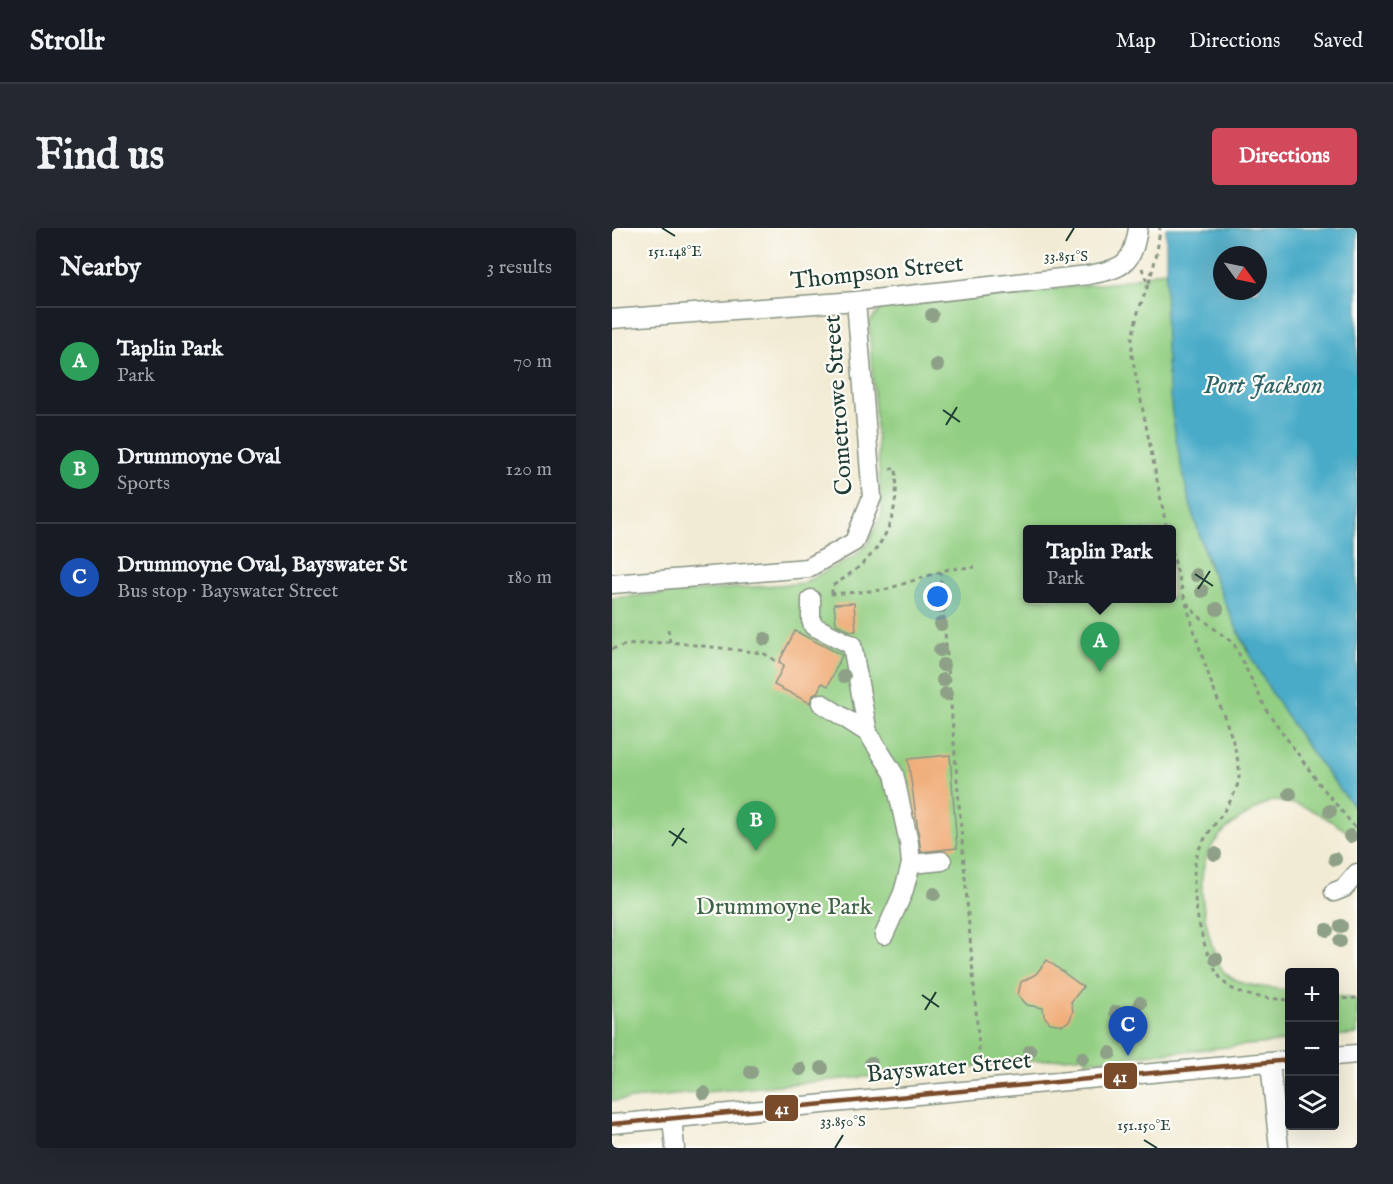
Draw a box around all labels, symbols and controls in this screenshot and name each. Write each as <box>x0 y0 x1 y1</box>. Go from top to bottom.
text: Strollr <box>30 24 105 59</box>
text: Map <box>1116 28 1156 55</box>
text: Directions <box>1189 28 1280 55</box>
text: Saved <box>1313 28 1363 55</box>
button: Directions <box>1212 128 1357 185</box>
text: Find us <box>36 130 164 183</box>
text: 151.148°E <box>648 242 702 261</box>
north arrow <box>1213 246 1267 300</box>
text: 33.851°S <box>1044 247 1088 266</box>
street label: Thompson Street <box>789 249 965 297</box>
text: Nearby <box>60 251 141 284</box>
text: 3 results <box>487 255 552 280</box>
street label: Cometrowe Street <box>817 314 861 496</box>
text: Taplin Park <box>117 335 223 363</box>
text: A <box>73 349 86 374</box>
text: 70 m <box>513 349 552 374</box>
text: Park <box>117 363 155 388</box>
water label: Port Jackson <box>1203 369 1323 402</box>
text: Drummoyne Oval <box>117 443 281 471</box>
text: B <box>73 457 86 482</box>
text: 120 m <box>506 457 552 482</box>
text: Sports <box>117 471 170 496</box>
popup <box>1023 525 1176 603</box>
text: Taplin Park <box>1047 538 1152 566</box>
text: Drummoyne Oval, Bayswater St <box>117 551 407 579</box>
text: C <box>72 565 87 590</box>
text: 180 m <box>507 565 552 590</box>
text: Park <box>1047 566 1085 591</box>
text: Bus stop · Bayswater Street <box>117 579 338 604</box>
your location <box>923 582 952 611</box>
pin: A <box>1080 622 1120 672</box>
pin: B <box>736 802 776 851</box>
park label: Drummoyne Park <box>696 892 873 923</box>
map controls <box>1285 968 1339 1130</box>
button: + <box>1285 968 1339 1022</box>
pin: C <box>1108 1006 1148 1056</box>
button: − <box>1285 1022 1339 1076</box>
street label: Bayswater Street <box>865 1045 1033 1091</box>
line badge: 41 <box>1103 1062 1138 1090</box>
text: 41 <box>1113 1068 1127 1088</box>
button: layers <box>1285 1076 1339 1130</box>
line badge: 41 <box>764 1094 799 1122</box>
text: 41 <box>775 1100 789 1120</box>
text: 33.850°S <box>820 1112 866 1131</box>
text: 151.150°E <box>1117 1116 1171 1135</box>

